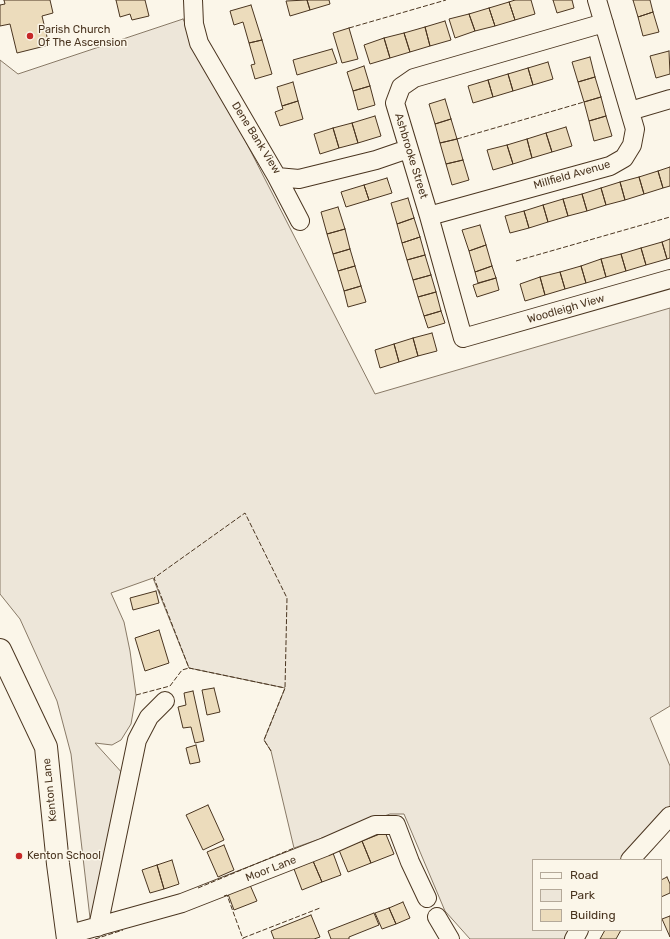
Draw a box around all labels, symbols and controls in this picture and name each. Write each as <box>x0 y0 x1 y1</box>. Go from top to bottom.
place label: Parish Church Of The Ascension <box>38 23 127 49</box>
marker: Parish Church Of The Ascension <box>25 31 35 41</box>
street label: Dene Bank View <box>229 100 283 176</box>
street label: Ashbrooke Street <box>392 112 430 200</box>
street label: Millfield Avenue <box>532 158 612 192</box>
street label: Woodleigh View <box>526 292 606 326</box>
street label: Kenton Lane <box>40 757 60 823</box>
place label: Kenton School <box>27 849 101 863</box>
marker: Kenton School <box>14 851 24 861</box>
street label: Moor Lane <box>244 853 298 885</box>
legend <box>532 859 662 931</box>
text: Road <box>570 868 598 882</box>
text: Park <box>570 888 595 902</box>
text: Building <box>570 908 616 922</box>

